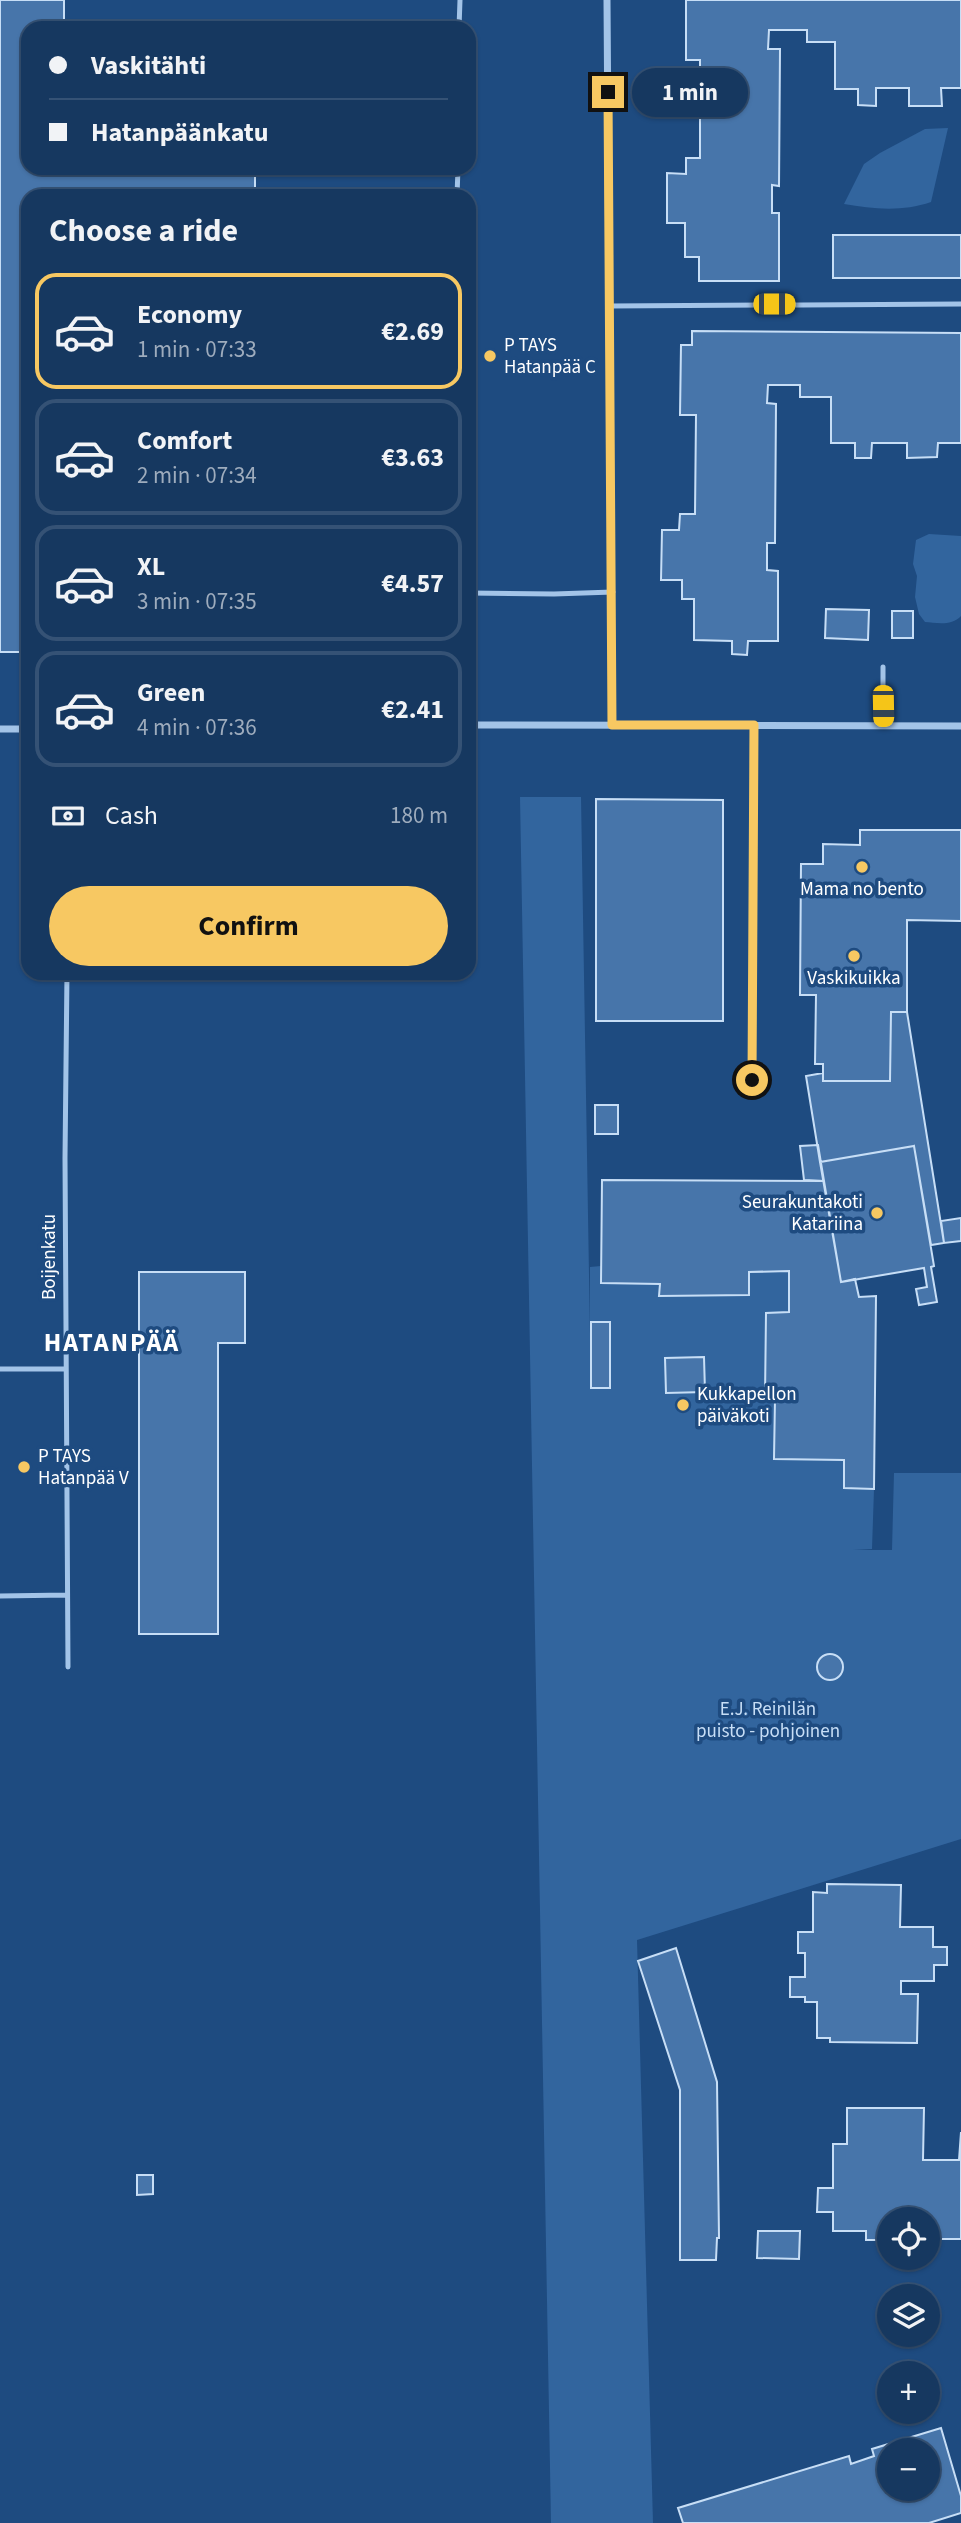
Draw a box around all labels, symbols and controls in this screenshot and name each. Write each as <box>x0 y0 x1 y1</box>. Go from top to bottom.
text: Vaskitähti <box>91 47 206 84</box>
callout: 1 min <box>632 68 748 116</box>
route end <box>592 76 624 108</box>
text: 1 min <box>662 76 718 109</box>
text: Hatanpäänkatu <box>91 114 269 151</box>
text: Choose a ride <box>49 208 238 254</box>
car <box>754 294 796 315</box>
text: Economy <box>137 296 242 333</box>
icon: car <box>53 300 116 363</box>
text: €2.69 <box>381 313 444 350</box>
place label: P TAYS Hatanpää C <box>504 332 596 381</box>
text: 1 min · 07:33 <box>137 333 257 366</box>
marker: P TAYS Hatanpää C <box>482 348 498 364</box>
text: Comfort <box>137 422 232 459</box>
icon: car <box>53 426 116 489</box>
text: €3.63 <box>381 439 444 476</box>
text: 2 min · 07:34 <box>137 459 257 492</box>
text: XL <box>137 548 165 585</box>
icon: car <box>53 552 116 615</box>
text: €4.57 <box>381 565 444 602</box>
text: 3 min · 07:35 <box>137 585 257 618</box>
text: Green <box>137 674 205 711</box>
icon: car <box>53 678 116 741</box>
car <box>873 685 894 727</box>
text: €2.41 <box>381 691 444 728</box>
text: 4 min · 07:36 <box>137 711 257 744</box>
icon: cash <box>49 797 87 835</box>
text: Cash <box>105 797 158 834</box>
text: 180 m <box>390 799 448 832</box>
marker: Mama no bento <box>854 859 870 875</box>
place label: Mama no bento <box>800 876 924 903</box>
button: Confirm <box>49 886 448 966</box>
marker: Vaskikuikka <box>846 948 862 964</box>
place label: Vaskikuikka <box>807 965 901 992</box>
route start <box>736 1064 768 1096</box>
place label: Seurakuntakoti Katariina <box>742 1189 863 1238</box>
marker: Seurakuntakoti Katariina <box>869 1205 885 1221</box>
street label: Boijenkatu <box>36 1214 63 1300</box>
district label: HATANPÄÄ <box>44 1324 180 1361</box>
place label: Kukkapellon päiväkoti <box>697 1381 797 1430</box>
marker: Kukkapellon päiväkoti <box>675 1397 691 1413</box>
place label: P TAYS Hatanpää V <box>38 1443 129 1492</box>
marker: P TAYS Hatanpää V <box>16 1459 32 1475</box>
park label: E.J. Reinilän puisto - pohjoinen <box>696 1696 840 1745</box>
map controls <box>877 2207 940 2501</box>
button: locate <box>877 2207 940 2270</box>
button: layers <box>877 2284 940 2347</box>
button: + <box>877 2361 940 2424</box>
button: − <box>877 2438 940 2501</box>

